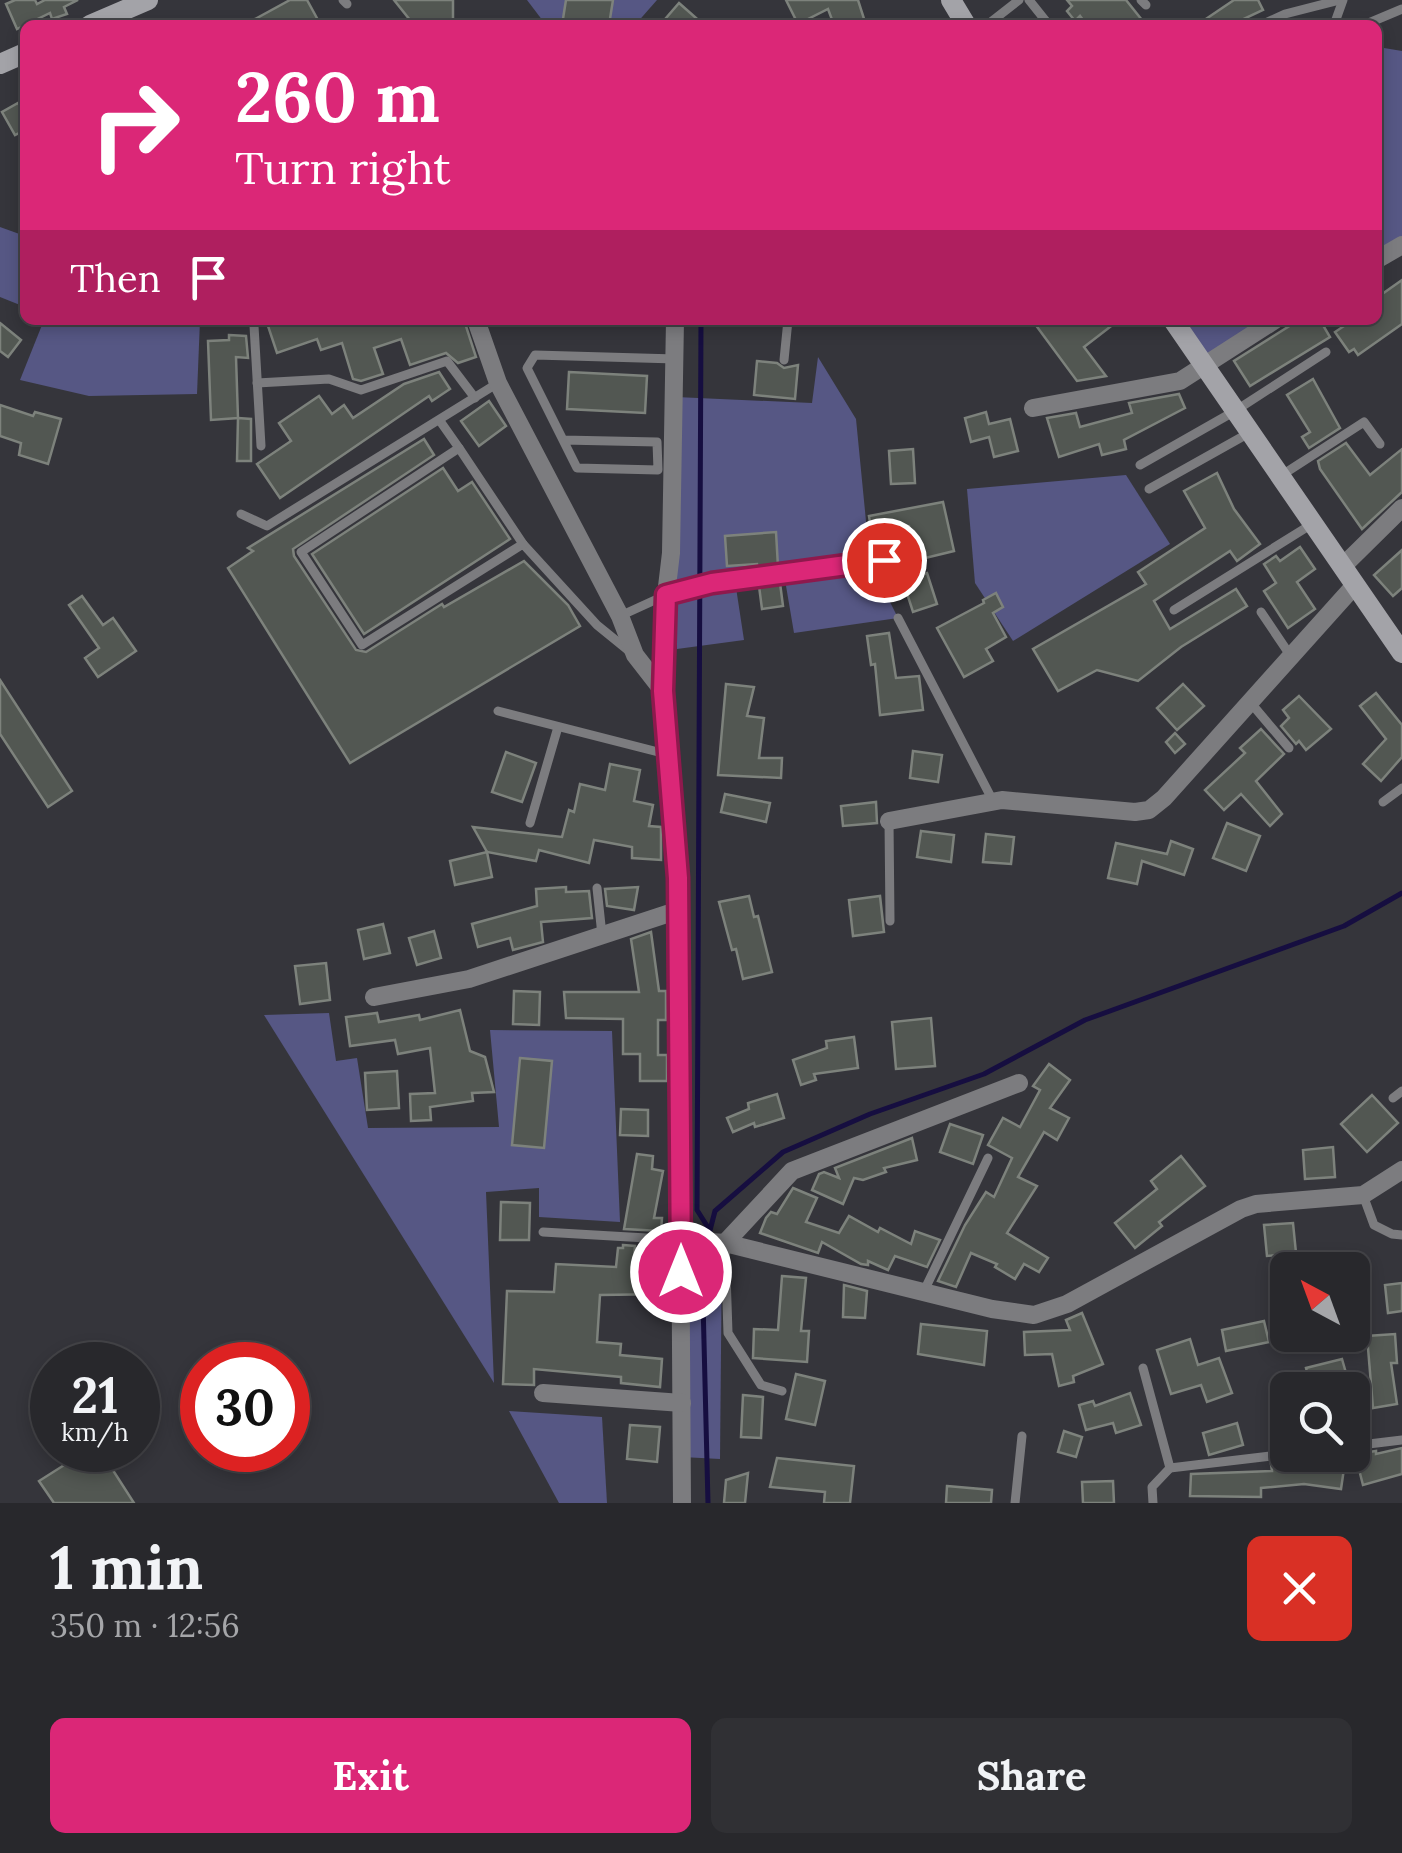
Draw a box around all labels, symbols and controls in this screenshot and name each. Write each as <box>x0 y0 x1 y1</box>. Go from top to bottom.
text: 260 m <box>235 52 440 141</box>
icon: right <box>70 60 200 190</box>
text: Turn right <box>235 139 451 196</box>
icon: arrive <box>181 250 236 305</box>
text: Then <box>70 254 161 302</box>
pin <box>842 518 927 603</box>
icon: arrive <box>857 533 912 588</box>
position arrow <box>629 1220 733 1324</box>
north arrow <box>1270 1252 1370 1352</box>
map controls <box>1270 1252 1370 1472</box>
speed limit sign: 30 <box>180 1342 310 1472</box>
text: 21 <box>72 1363 118 1427</box>
button: search <box>1270 1372 1370 1472</box>
text: km/h <box>61 1416 129 1448</box>
text: 1 min <box>50 1529 203 1605</box>
button: close <box>1247 1536 1352 1641</box>
text: 350 m · 12:56 <box>50 1605 240 1646</box>
button: Exit <box>50 1718 691 1833</box>
button: Share <box>711 1718 1352 1833</box>

